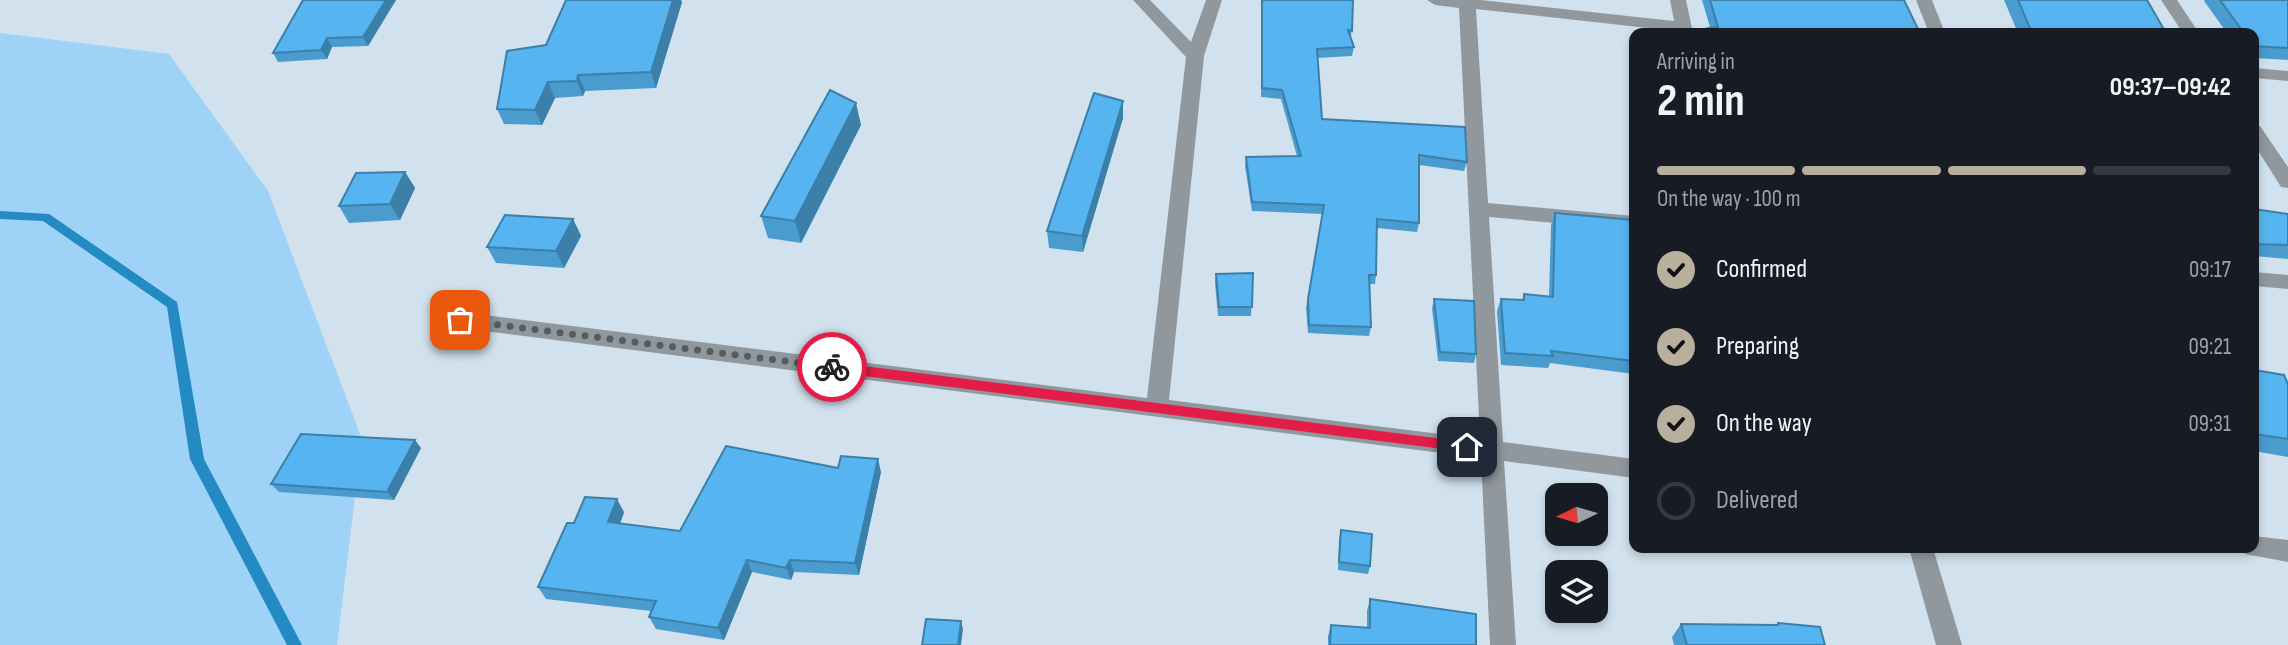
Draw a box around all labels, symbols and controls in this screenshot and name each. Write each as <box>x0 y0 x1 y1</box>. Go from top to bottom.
text: Arriving in <box>1657 48 1735 76</box>
text: 09:37–09:42 <box>2110 72 2231 103</box>
text: 2 min <box>1657 74 1745 129</box>
text: On the way · 100 m <box>1657 185 1801 213</box>
icon: check <box>1657 251 1695 289</box>
text: Confirmed <box>1716 254 1807 285</box>
text: 09:17 <box>2189 256 2231 284</box>
pin <box>430 290 490 350</box>
icon: bag <box>441 301 479 339</box>
icon: check <box>1657 328 1695 366</box>
text: Preparing <box>1716 331 1799 362</box>
courier <box>797 332 867 402</box>
text: 09:21 <box>2189 333 2231 361</box>
icon: bike <box>813 348 851 386</box>
icon: check <box>1657 405 1695 443</box>
text: On the way <box>1716 408 1812 439</box>
text: 09:31 <box>2189 410 2231 438</box>
pin <box>1437 417 1497 477</box>
icon: home <box>1448 428 1486 466</box>
north arrow <box>1545 483 1608 546</box>
map controls <box>1545 483 1608 623</box>
text: Delivered <box>1716 485 1798 516</box>
button: layers <box>1545 560 1608 623</box>

